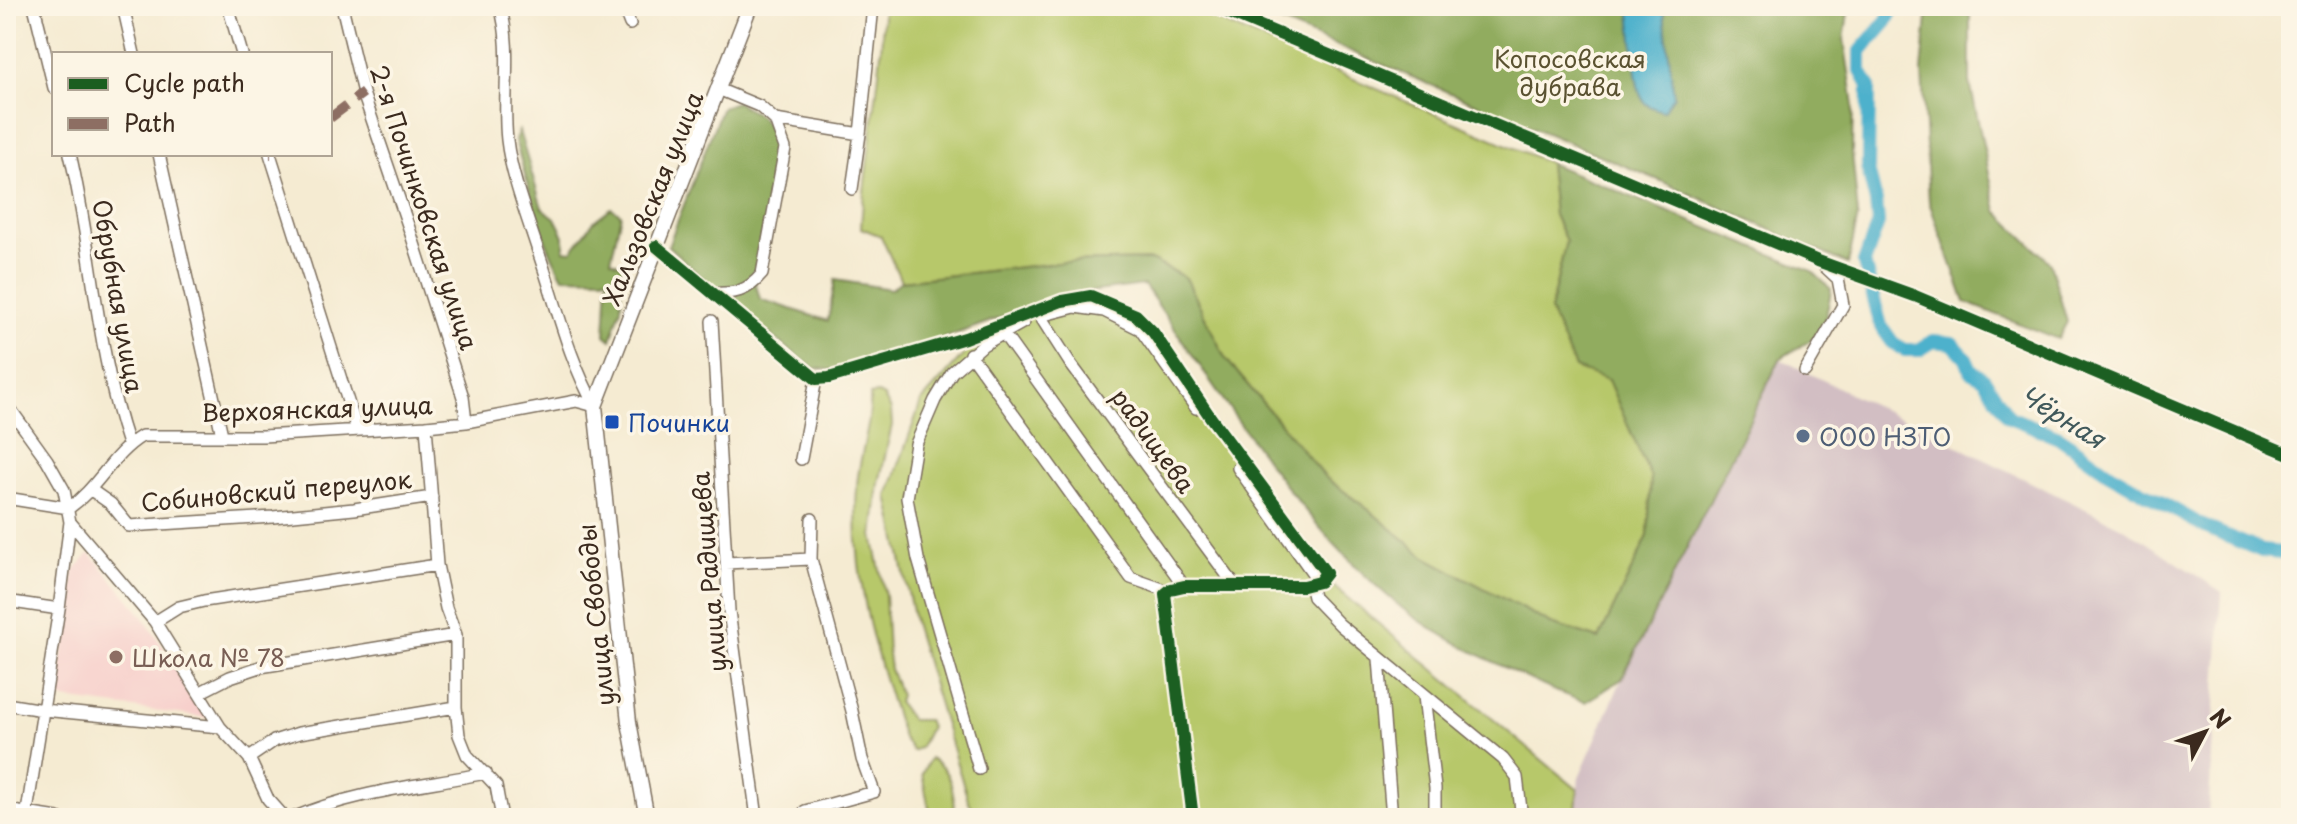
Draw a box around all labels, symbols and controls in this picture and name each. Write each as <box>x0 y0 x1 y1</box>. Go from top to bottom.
park label: Копосовская дубрава <box>1494 40 1646 104</box>
legend <box>52 52 332 156</box>
street label: 2-я Починковская улица <box>362 60 488 354</box>
text: Cycle path <box>124 64 245 100</box>
street label: Хальзовская улица <box>593 85 711 311</box>
text: Path <box>124 104 176 140</box>
street label: Обрубная улица <box>84 196 154 396</box>
water label: Чёрная <box>2013 375 2115 458</box>
street label: радищева <box>1104 380 1205 500</box>
street label: Верхоянская улица <box>201 386 433 430</box>
place label: Починки <box>628 404 730 440</box>
marker: Починки <box>603 413 621 431</box>
place label: ООО НЗТО <box>1819 418 1951 454</box>
marker: ООО НЗТО <box>1794 427 1812 445</box>
street label: Собиновский переулок <box>139 460 414 520</box>
street label: улица Радищева <box>681 470 735 674</box>
street label: улица Свободы <box>568 522 622 708</box>
place label: Школа № 78 <box>132 639 285 675</box>
marker: Школа № 78 <box>107 648 125 666</box>
north arrow <box>2165 692 2245 772</box>
text: N <box>2203 700 2239 735</box>

